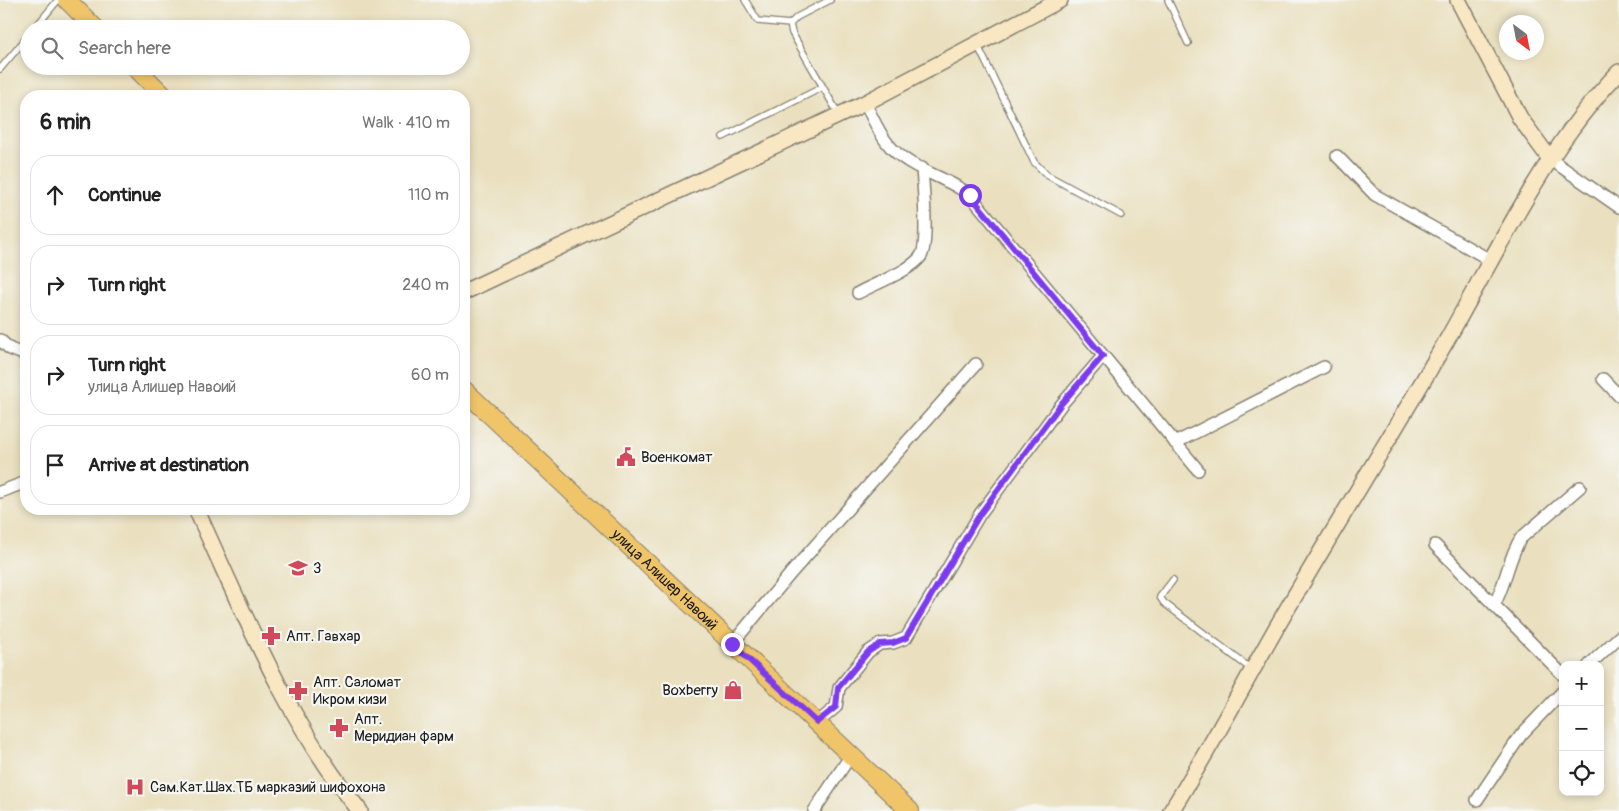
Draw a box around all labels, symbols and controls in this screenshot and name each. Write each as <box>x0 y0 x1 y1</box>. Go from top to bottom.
north arrow <box>1499 15 1544 60</box>
search box <box>20 20 470 75</box>
icon: search <box>38 34 66 62</box>
text: Search here <box>78 36 171 60</box>
text: 6 min <box>40 109 91 136</box>
text: Walk · 410 m <box>362 113 450 133</box>
icon: ahead <box>41 181 69 209</box>
text: Continue <box>88 183 161 207</box>
route start <box>959 184 982 207</box>
text: 110 m <box>408 185 449 205</box>
icon: right <box>41 271 69 299</box>
text: Turn right <box>88 273 166 297</box>
text: 240 m <box>402 275 449 295</box>
text: Turn right <box>88 353 166 377</box>
icon: right <box>41 361 69 389</box>
text: 60 m <box>411 365 449 385</box>
text: улица Алишер Навоий <box>88 377 236 397</box>
public building icon: Военкомат <box>615 446 637 468</box>
place label: Военкомат <box>641 448 713 467</box>
icon: arrive <box>41 451 69 479</box>
text: Arrive at destination <box>88 453 249 477</box>
street label: улица Алишер Навоий <box>607 524 722 634</box>
school or university icon: 3 <box>287 557 309 579</box>
place label: 3 <box>313 559 321 578</box>
pharmacy icon: Апт. Гавхар <box>260 625 282 647</box>
place label: Апт. Гавхар <box>286 627 361 646</box>
route end <box>721 633 744 656</box>
map controls <box>1559 661 1604 796</box>
button: + <box>1559 661 1604 706</box>
place label: Апт. Саломат Икром кизи <box>313 673 401 709</box>
shop icon: Boxberry <box>722 679 744 701</box>
pharmacy icon: Апт. Саломат Икром кизи <box>287 680 309 702</box>
place label: Boxberry <box>662 681 719 700</box>
button: − <box>1559 706 1604 751</box>
place label: Апт. Меридиан фарм <box>354 710 454 746</box>
pharmacy icon: Апт. Меридиан фарм <box>328 717 350 739</box>
button: locate <box>1559 751 1604 796</box>
hospital icon: Сам.Кат.Шах.ТБ марказий шифохона <box>124 776 146 798</box>
place label: Сам.Кат.Шах.ТБ марказий шифохона <box>150 778 385 797</box>

